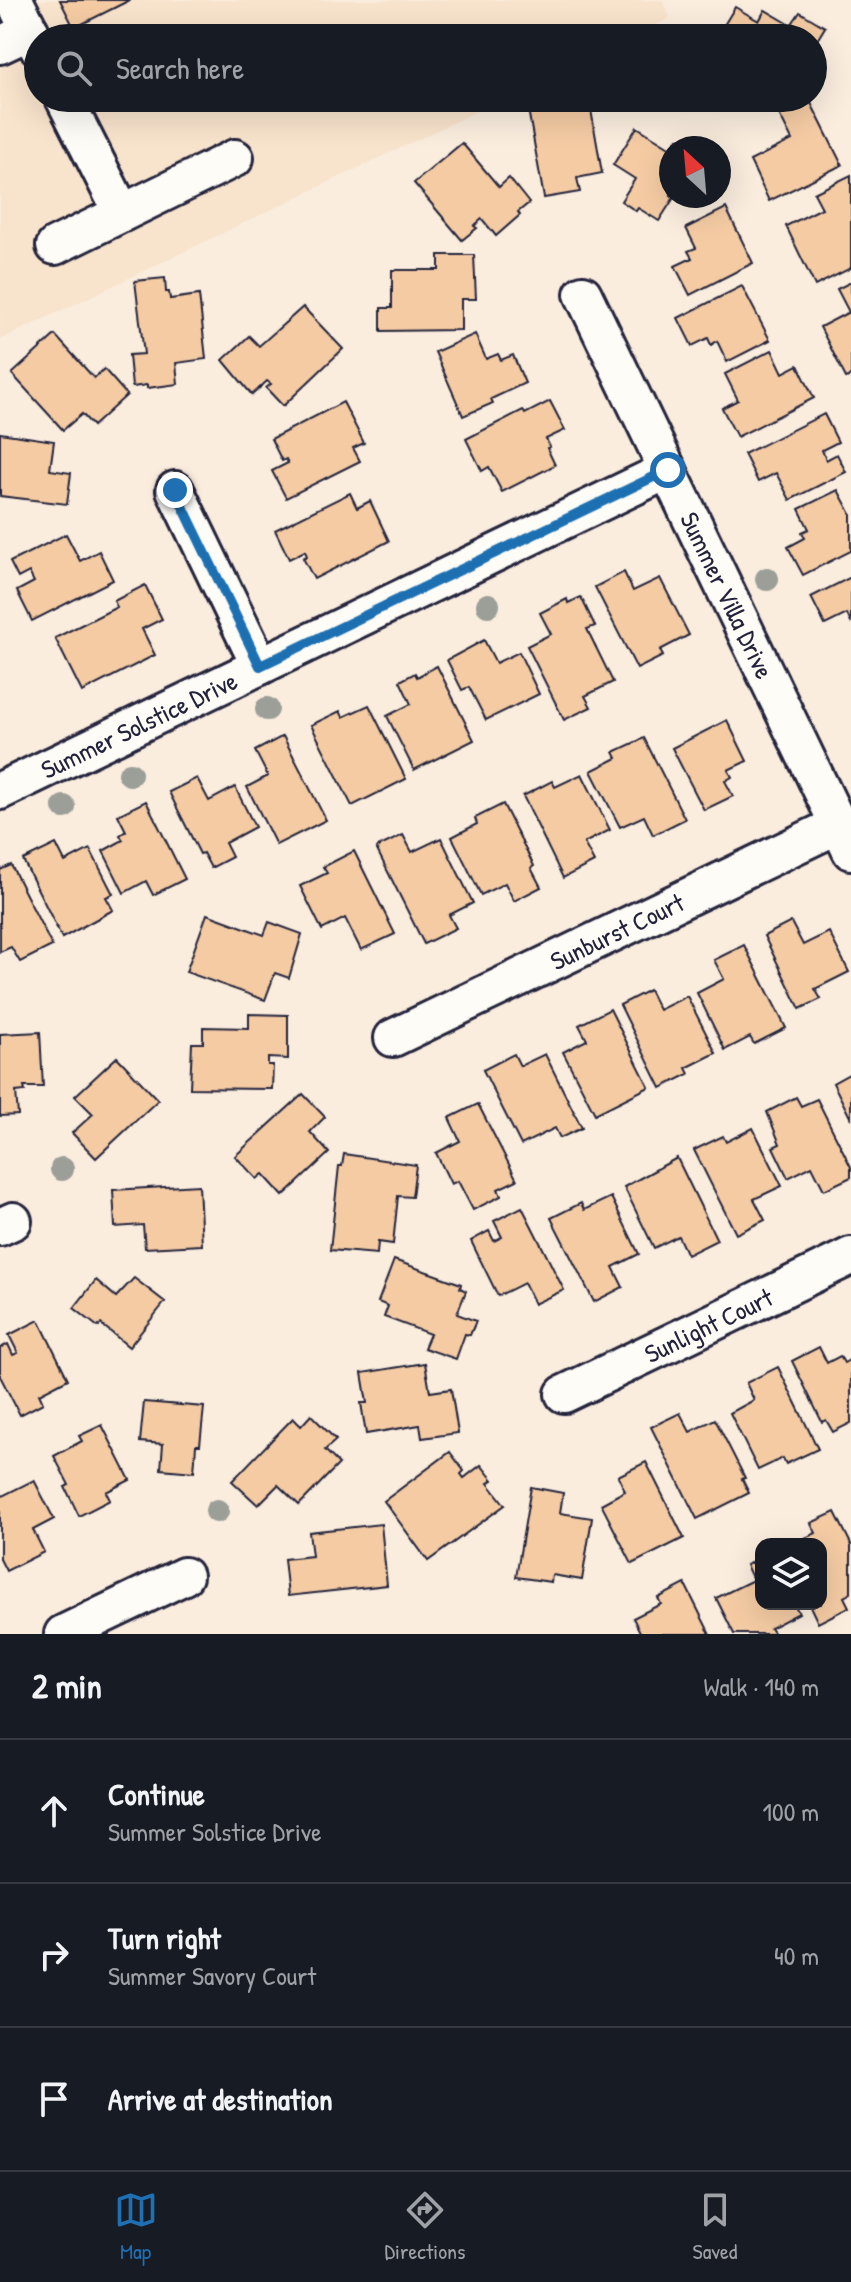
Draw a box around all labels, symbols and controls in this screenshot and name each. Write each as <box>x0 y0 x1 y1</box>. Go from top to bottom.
search box <box>24 24 827 112</box>
icon: search <box>52 46 96 90</box>
text: Search here <box>116 48 244 88</box>
north arrow <box>659 136 731 208</box>
route start <box>650 452 686 488</box>
route end <box>157 472 193 508</box>
street label: Summer Villa Drive <box>673 506 783 684</box>
street label: Summer Solstice Drive <box>35 662 243 786</box>
street label: Sunburst Court <box>544 884 690 978</box>
street label: Sunlight Court <box>638 1278 779 1370</box>
map controls <box>755 1538 827 1610</box>
button: layers <box>755 1538 827 1610</box>
text: 2 min <box>32 1663 102 1709</box>
text: Walk · 140 m <box>703 1669 819 1704</box>
text: Continue <box>108 1774 205 1814</box>
icon: ahead <box>32 1789 76 1833</box>
text: 100 m <box>763 1794 819 1829</box>
text: Summer Solstice Drive <box>108 1814 322 1849</box>
text: Turn right <box>108 1918 221 1958</box>
icon: right <box>32 1933 76 1977</box>
text: 40 m <box>774 1938 819 1973</box>
text: Summer Savory Court <box>108 1958 316 1993</box>
icon: arrive <box>32 2077 76 2121</box>
text: Arrive at destination <box>108 2079 333 2119</box>
tab: Map <box>114 2188 158 2266</box>
tab: Directions <box>385 2188 466 2266</box>
tab: Saved <box>693 2188 737 2266</box>

